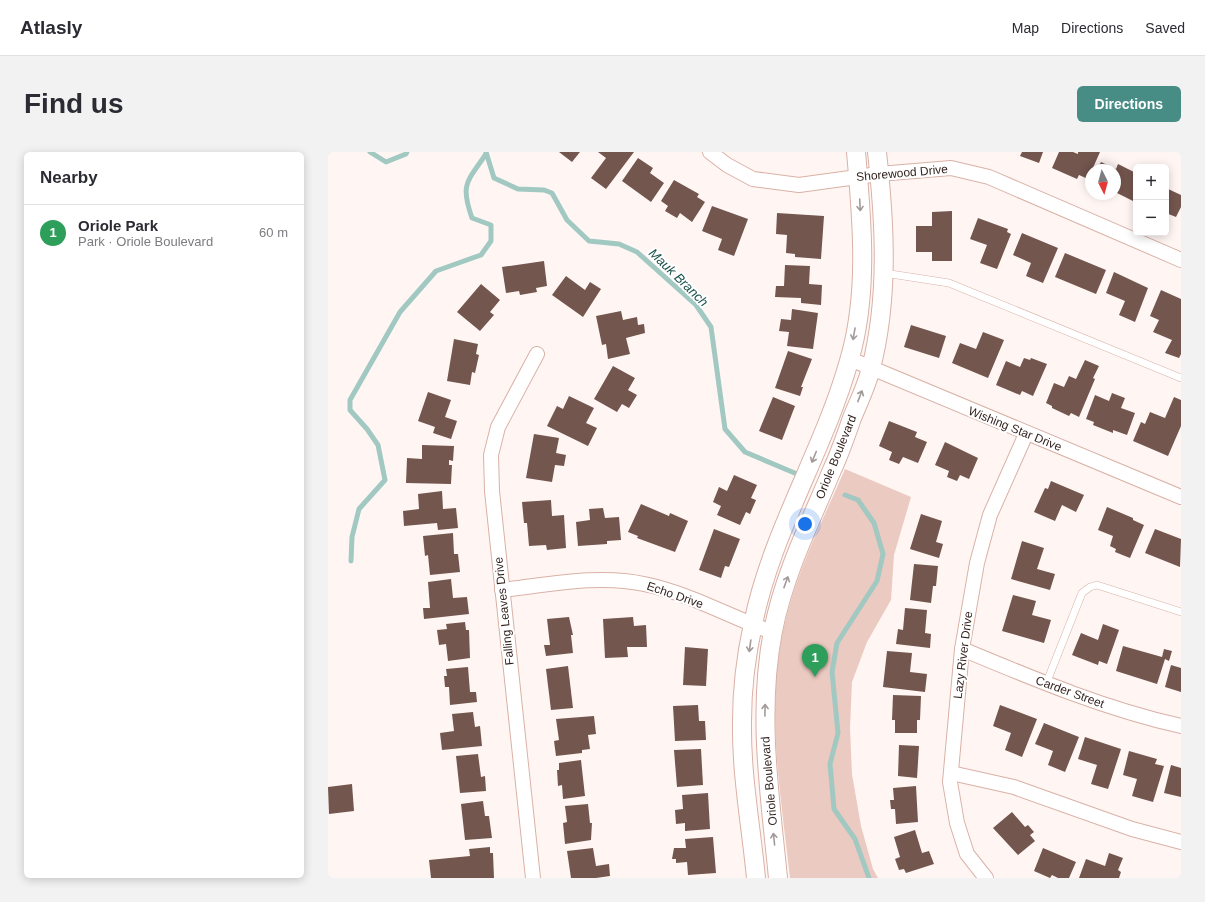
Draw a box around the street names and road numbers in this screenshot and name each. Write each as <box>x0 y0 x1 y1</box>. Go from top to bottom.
street label: Shorewood Drive <box>856 162 949 184</box>
street label: Wishing Star Drive <box>966 404 1064 454</box>
street label: Oriole Boulevard <box>813 413 859 501</box>
street label: Falling Leaves Drive <box>491 556 517 666</box>
street label: Echo Drive <box>645 579 705 611</box>
street label: Lazy River Drive <box>951 610 975 700</box>
street label: Carder Street <box>1034 673 1107 711</box>
street label: Oriole Boulevard <box>758 736 780 826</box>

